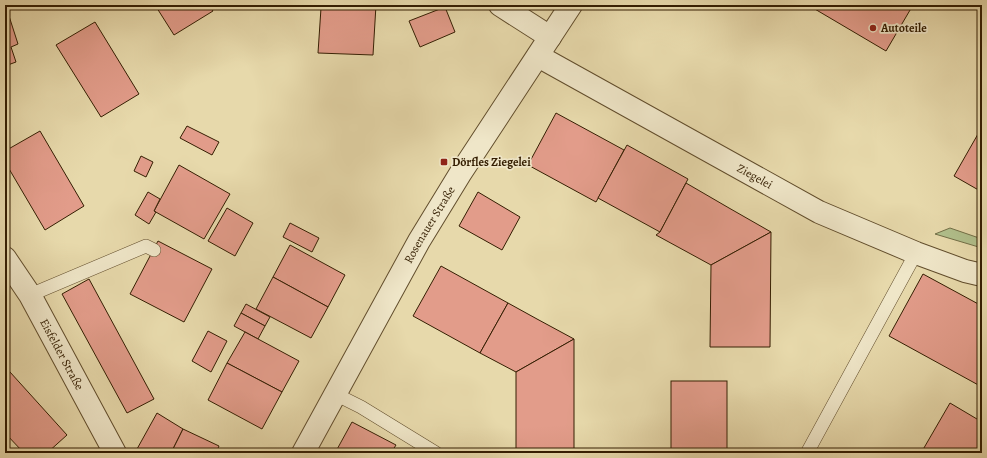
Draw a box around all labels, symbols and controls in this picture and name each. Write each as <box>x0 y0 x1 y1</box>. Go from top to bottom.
place label: Autoteile <box>880 20 927 36</box>
marker: Autoteile <box>868 23 878 33</box>
place label: Dörfles Ziegelei <box>452 154 531 170</box>
marker: Dörfles Ziegelei <box>439 157 449 167</box>
street label: Ziegelei <box>734 160 776 193</box>
street label: Rosenauer Straße <box>400 183 459 266</box>
street label: Eisfelder Straße <box>36 316 88 393</box>

